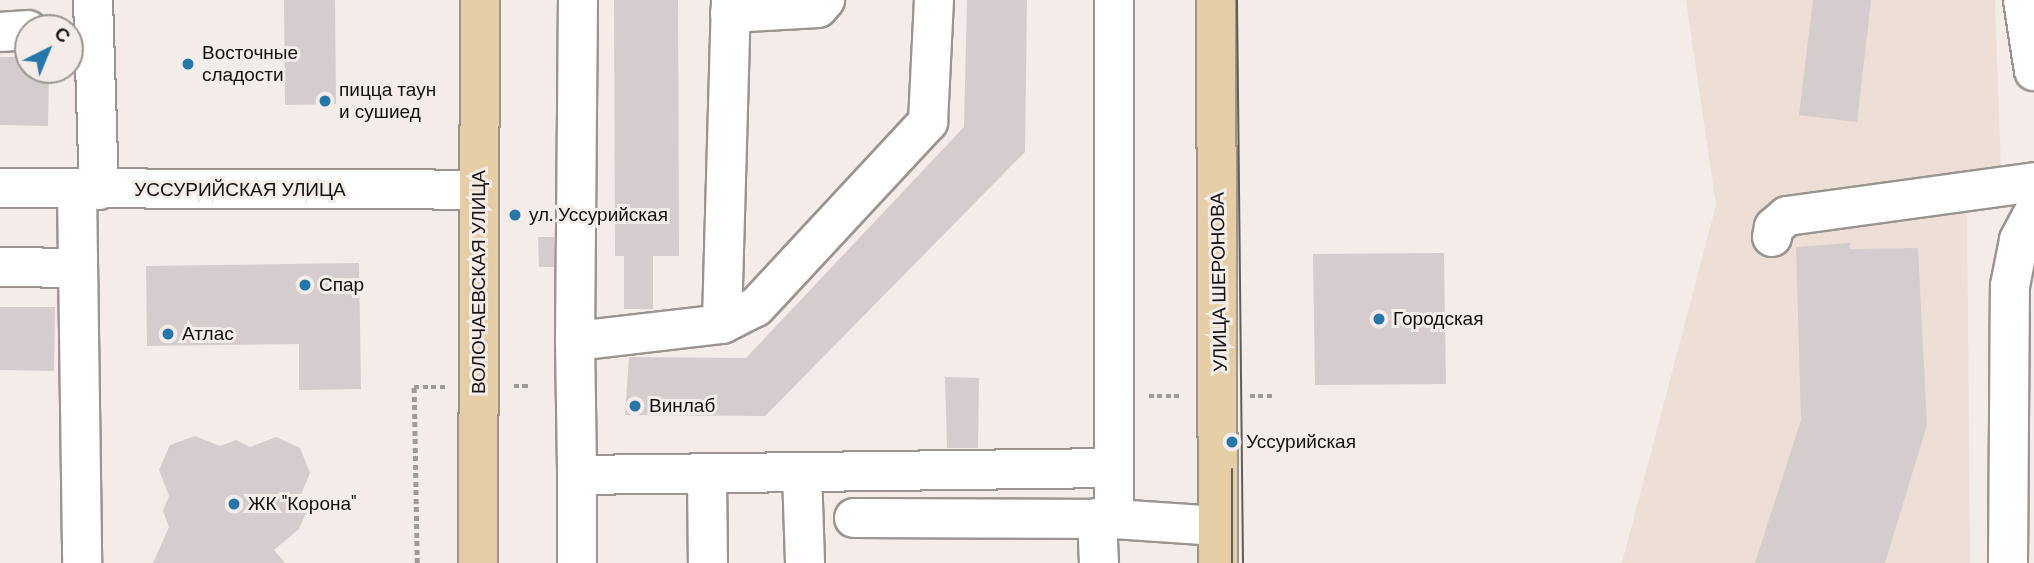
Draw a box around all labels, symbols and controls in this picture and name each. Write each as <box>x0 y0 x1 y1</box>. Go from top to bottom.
north arrow <box>14 14 84 84</box>
text: С <box>49 21 76 49</box>
place label: Восточные сладости <box>202 42 298 86</box>
marker: Восточные сладости <box>180 56 196 72</box>
place label: пицца таун и сушиед <box>339 79 436 123</box>
marker: пицца таун и сушиед <box>317 93 333 109</box>
street label: ВОЛОЧАЕВСКАЯ УЛИЦА <box>468 170 490 394</box>
street label: УССУРИЙСКАЯ УЛИЦА <box>134 179 346 201</box>
street label: УЛИЦА ШЕРОНОВА <box>1206 192 1232 372</box>
place label: ул. Уссурийская <box>529 204 668 226</box>
marker: ул. Уссурийская <box>507 207 523 223</box>
place label: Спар <box>319 274 364 296</box>
marker: Спар <box>297 277 313 293</box>
place label: Городская <box>1393 308 1483 330</box>
marker: Городская <box>1371 311 1387 327</box>
place label: Атлас <box>182 323 234 345</box>
marker: Атлас <box>160 326 176 342</box>
place label: Винлаб <box>649 395 715 417</box>
marker: Винлаб <box>627 398 643 414</box>
place label: Уссурийская <box>1246 431 1356 453</box>
marker: Уссурийская <box>1224 434 1240 450</box>
place label: ЖК "Корона" <box>248 493 357 515</box>
marker: ЖК "Корона" <box>226 496 242 512</box>

